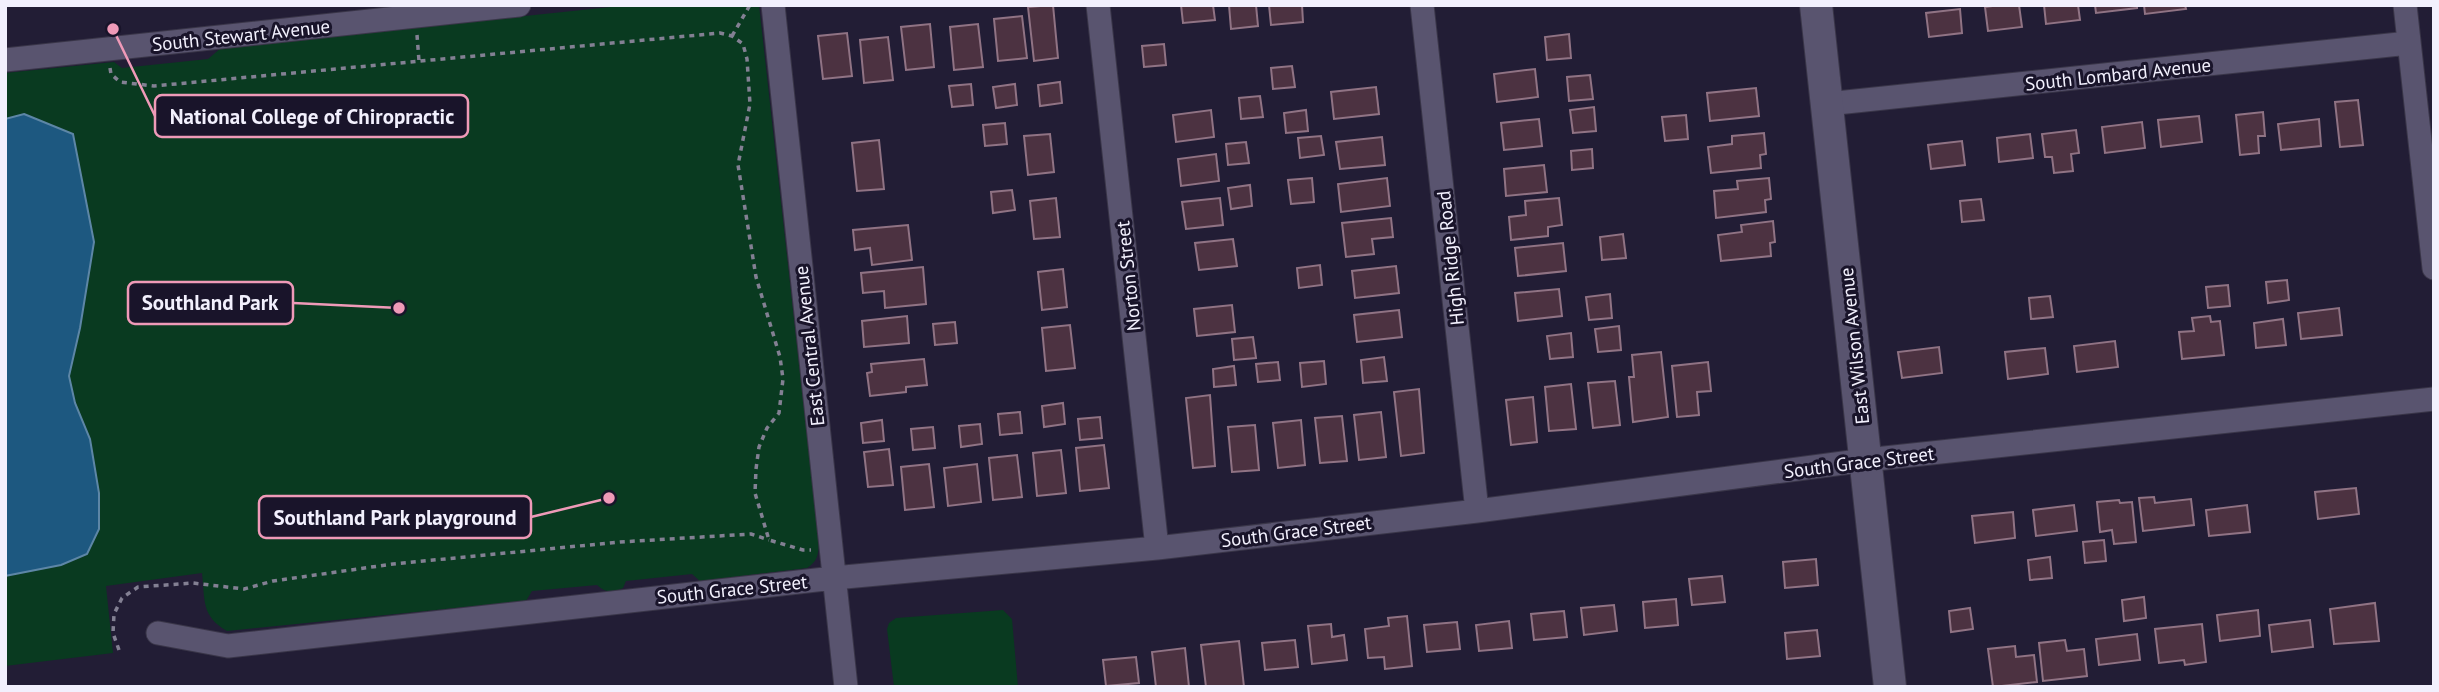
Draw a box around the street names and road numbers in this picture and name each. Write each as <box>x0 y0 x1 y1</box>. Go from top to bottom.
street label: South Stewart Avenue <box>151 14 331 56</box>
street label: South Lombard Avenue <box>2024 52 2212 96</box>
street label: High Ridge Road <box>1431 189 1469 327</box>
street label: Norton Street <box>1110 219 1146 332</box>
street label: East Central Avenue <box>789 265 829 427</box>
street label: East Wilson Avenue <box>1834 266 1874 426</box>
street label: South Grace Street <box>1782 441 1936 483</box>
street label: South Grace Street <box>1219 510 1373 552</box>
street label: South Grace Street <box>655 569 809 609</box>

